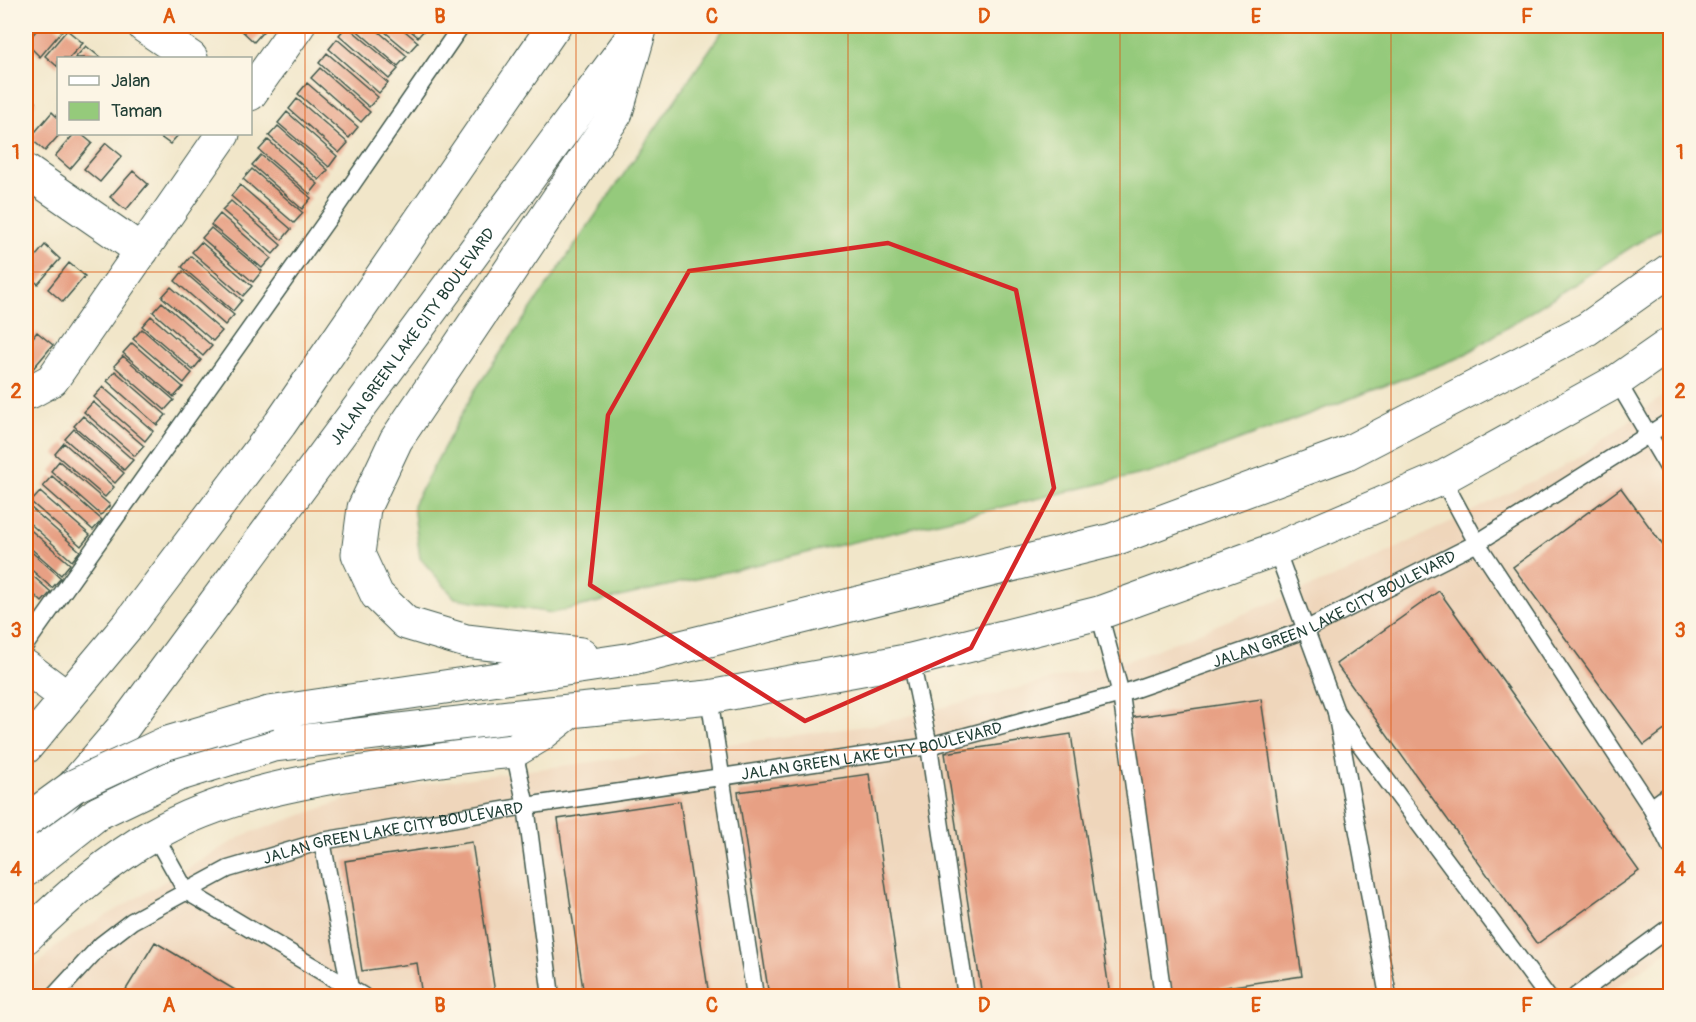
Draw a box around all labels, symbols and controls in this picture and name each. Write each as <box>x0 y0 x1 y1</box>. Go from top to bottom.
text: A <box>163 4 176 29</box>
text: B <box>434 4 446 29</box>
text: C <box>706 4 718 29</box>
text: D <box>978 4 991 29</box>
text: E <box>1251 4 1262 29</box>
text: F <box>1521 4 1533 29</box>
legend <box>57 57 252 135</box>
text: Jalan <box>111 70 150 93</box>
text: Taman <box>111 100 162 123</box>
text: 1 <box>12 140 20 165</box>
text: 1 <box>1676 140 1684 165</box>
street label: JALAN GREEN LAKE CITY BOULEVARD <box>326 224 500 449</box>
text: 2 <box>10 379 22 404</box>
text: 2 <box>1674 379 1686 404</box>
street label: JALAN GREEN LAKE CITY BOULEVARD <box>1210 546 1460 672</box>
text: 3 <box>10 618 22 643</box>
text: 3 <box>1674 618 1686 643</box>
street label: JALAN GREEN LAKE CITY BOULEVARD <box>740 718 1005 785</box>
street label: JALAN GREEN LAKE CITY BOULEVARD <box>261 798 525 869</box>
text: 4 <box>10 857 22 882</box>
text: 4 <box>1674 857 1686 882</box>
text: A <box>163 993 176 1018</box>
text: B <box>434 993 446 1018</box>
text: C <box>706 993 718 1018</box>
text: D <box>978 993 991 1018</box>
text: E <box>1251 993 1262 1018</box>
text: F <box>1521 993 1533 1018</box>

